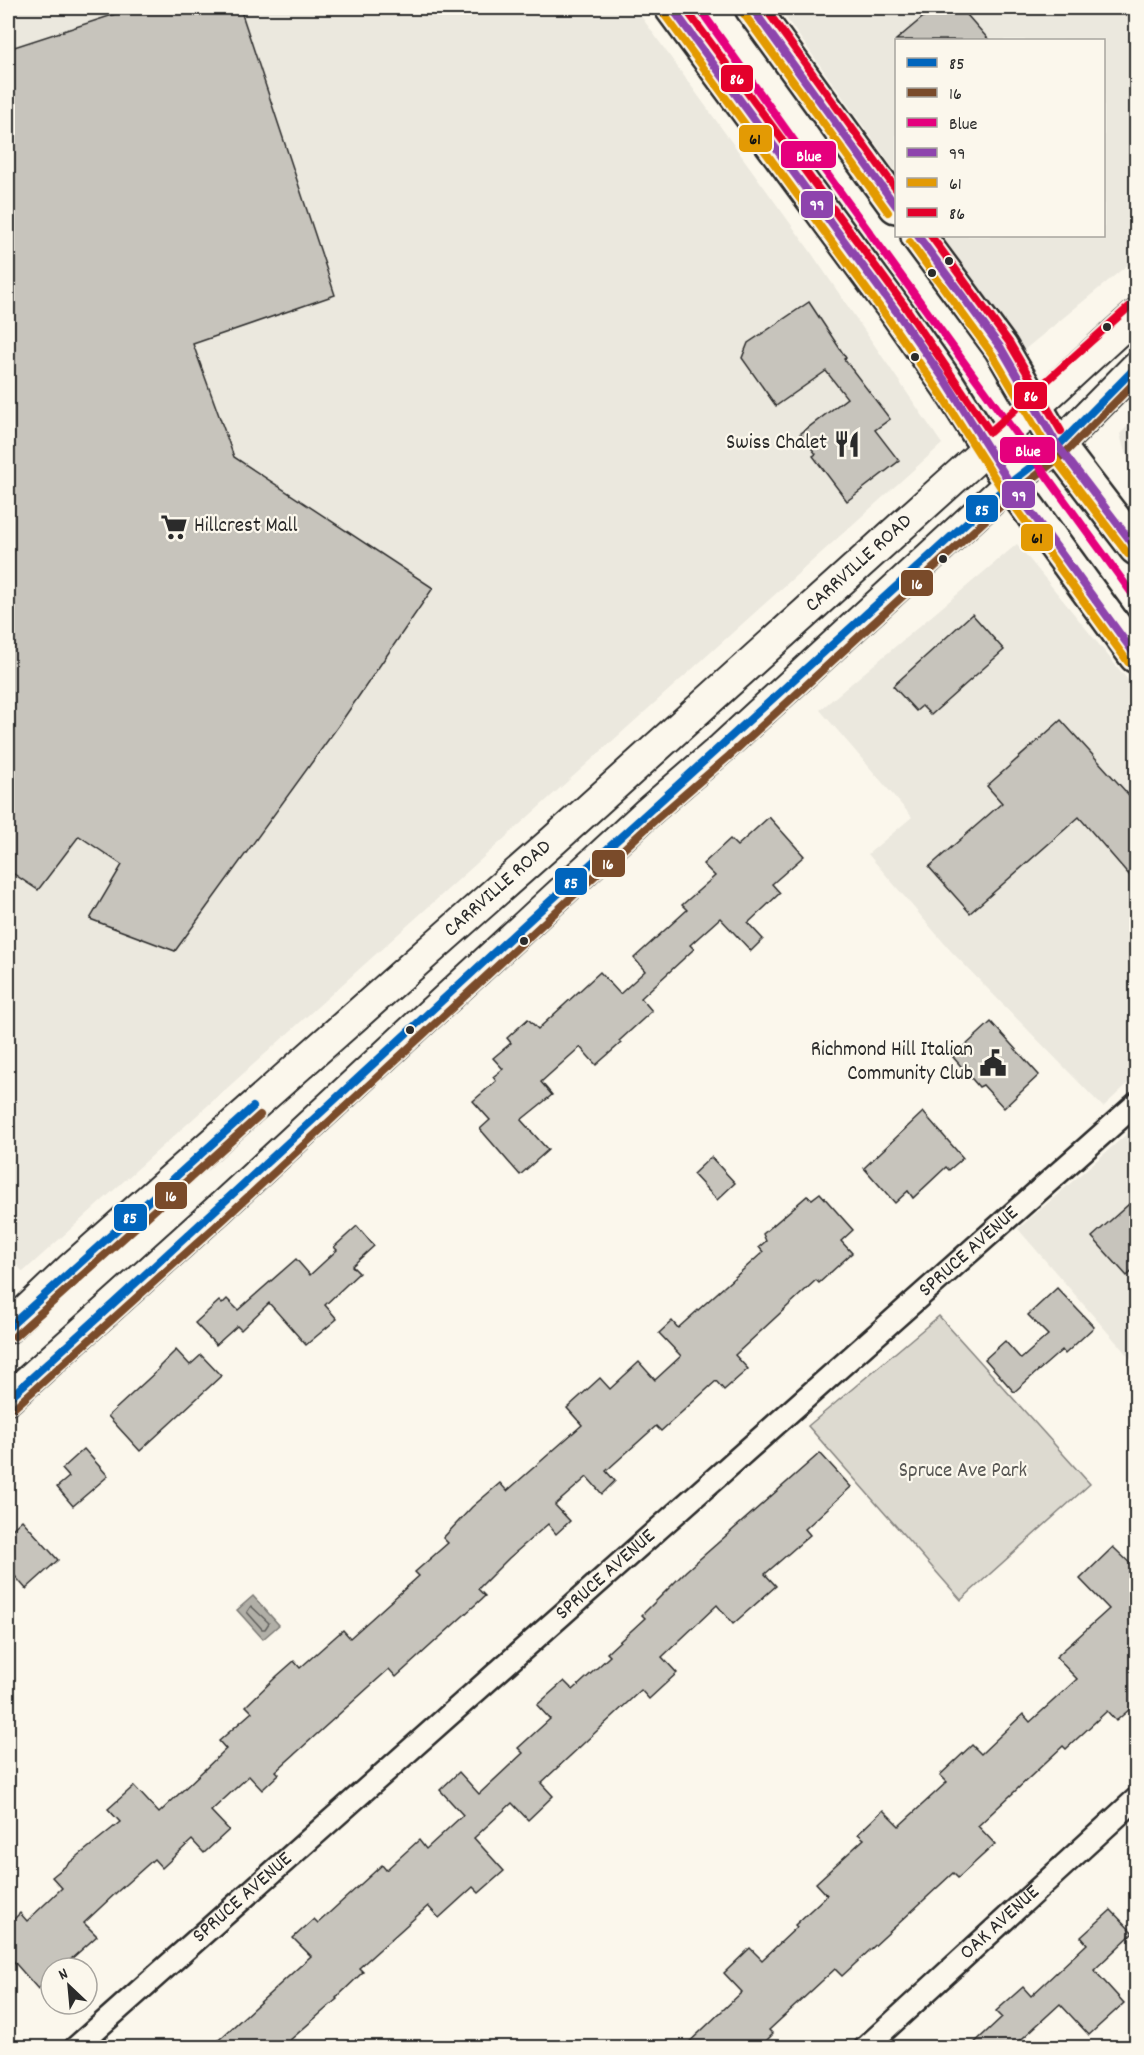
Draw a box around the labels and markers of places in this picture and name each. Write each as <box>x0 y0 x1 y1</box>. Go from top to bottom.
unlabelled marker <box>943 255 955 267</box>
unlabelled marker <box>926 267 938 279</box>
unlabelled marker <box>1101 321 1113 333</box>
unlabelled marker <box>909 351 921 363</box>
place label: Swiss Chalet <box>726 429 827 459</box>
restaurant icon: Swiss Chalet <box>832 429 862 459</box>
supermarket icon: Hillcrest Mall <box>159 512 189 542</box>
place label: Hillcrest Mall <box>194 512 298 542</box>
unlabelled marker <box>937 553 949 565</box>
unlabelled marker <box>518 935 530 947</box>
unlabelled marker <box>404 1024 416 1036</box>
place label: Richmond Hill Italian Community Club <box>811 1036 973 1090</box>
public building icon: Richmond Hill Italian Community Club <box>978 1048 1008 1078</box>

